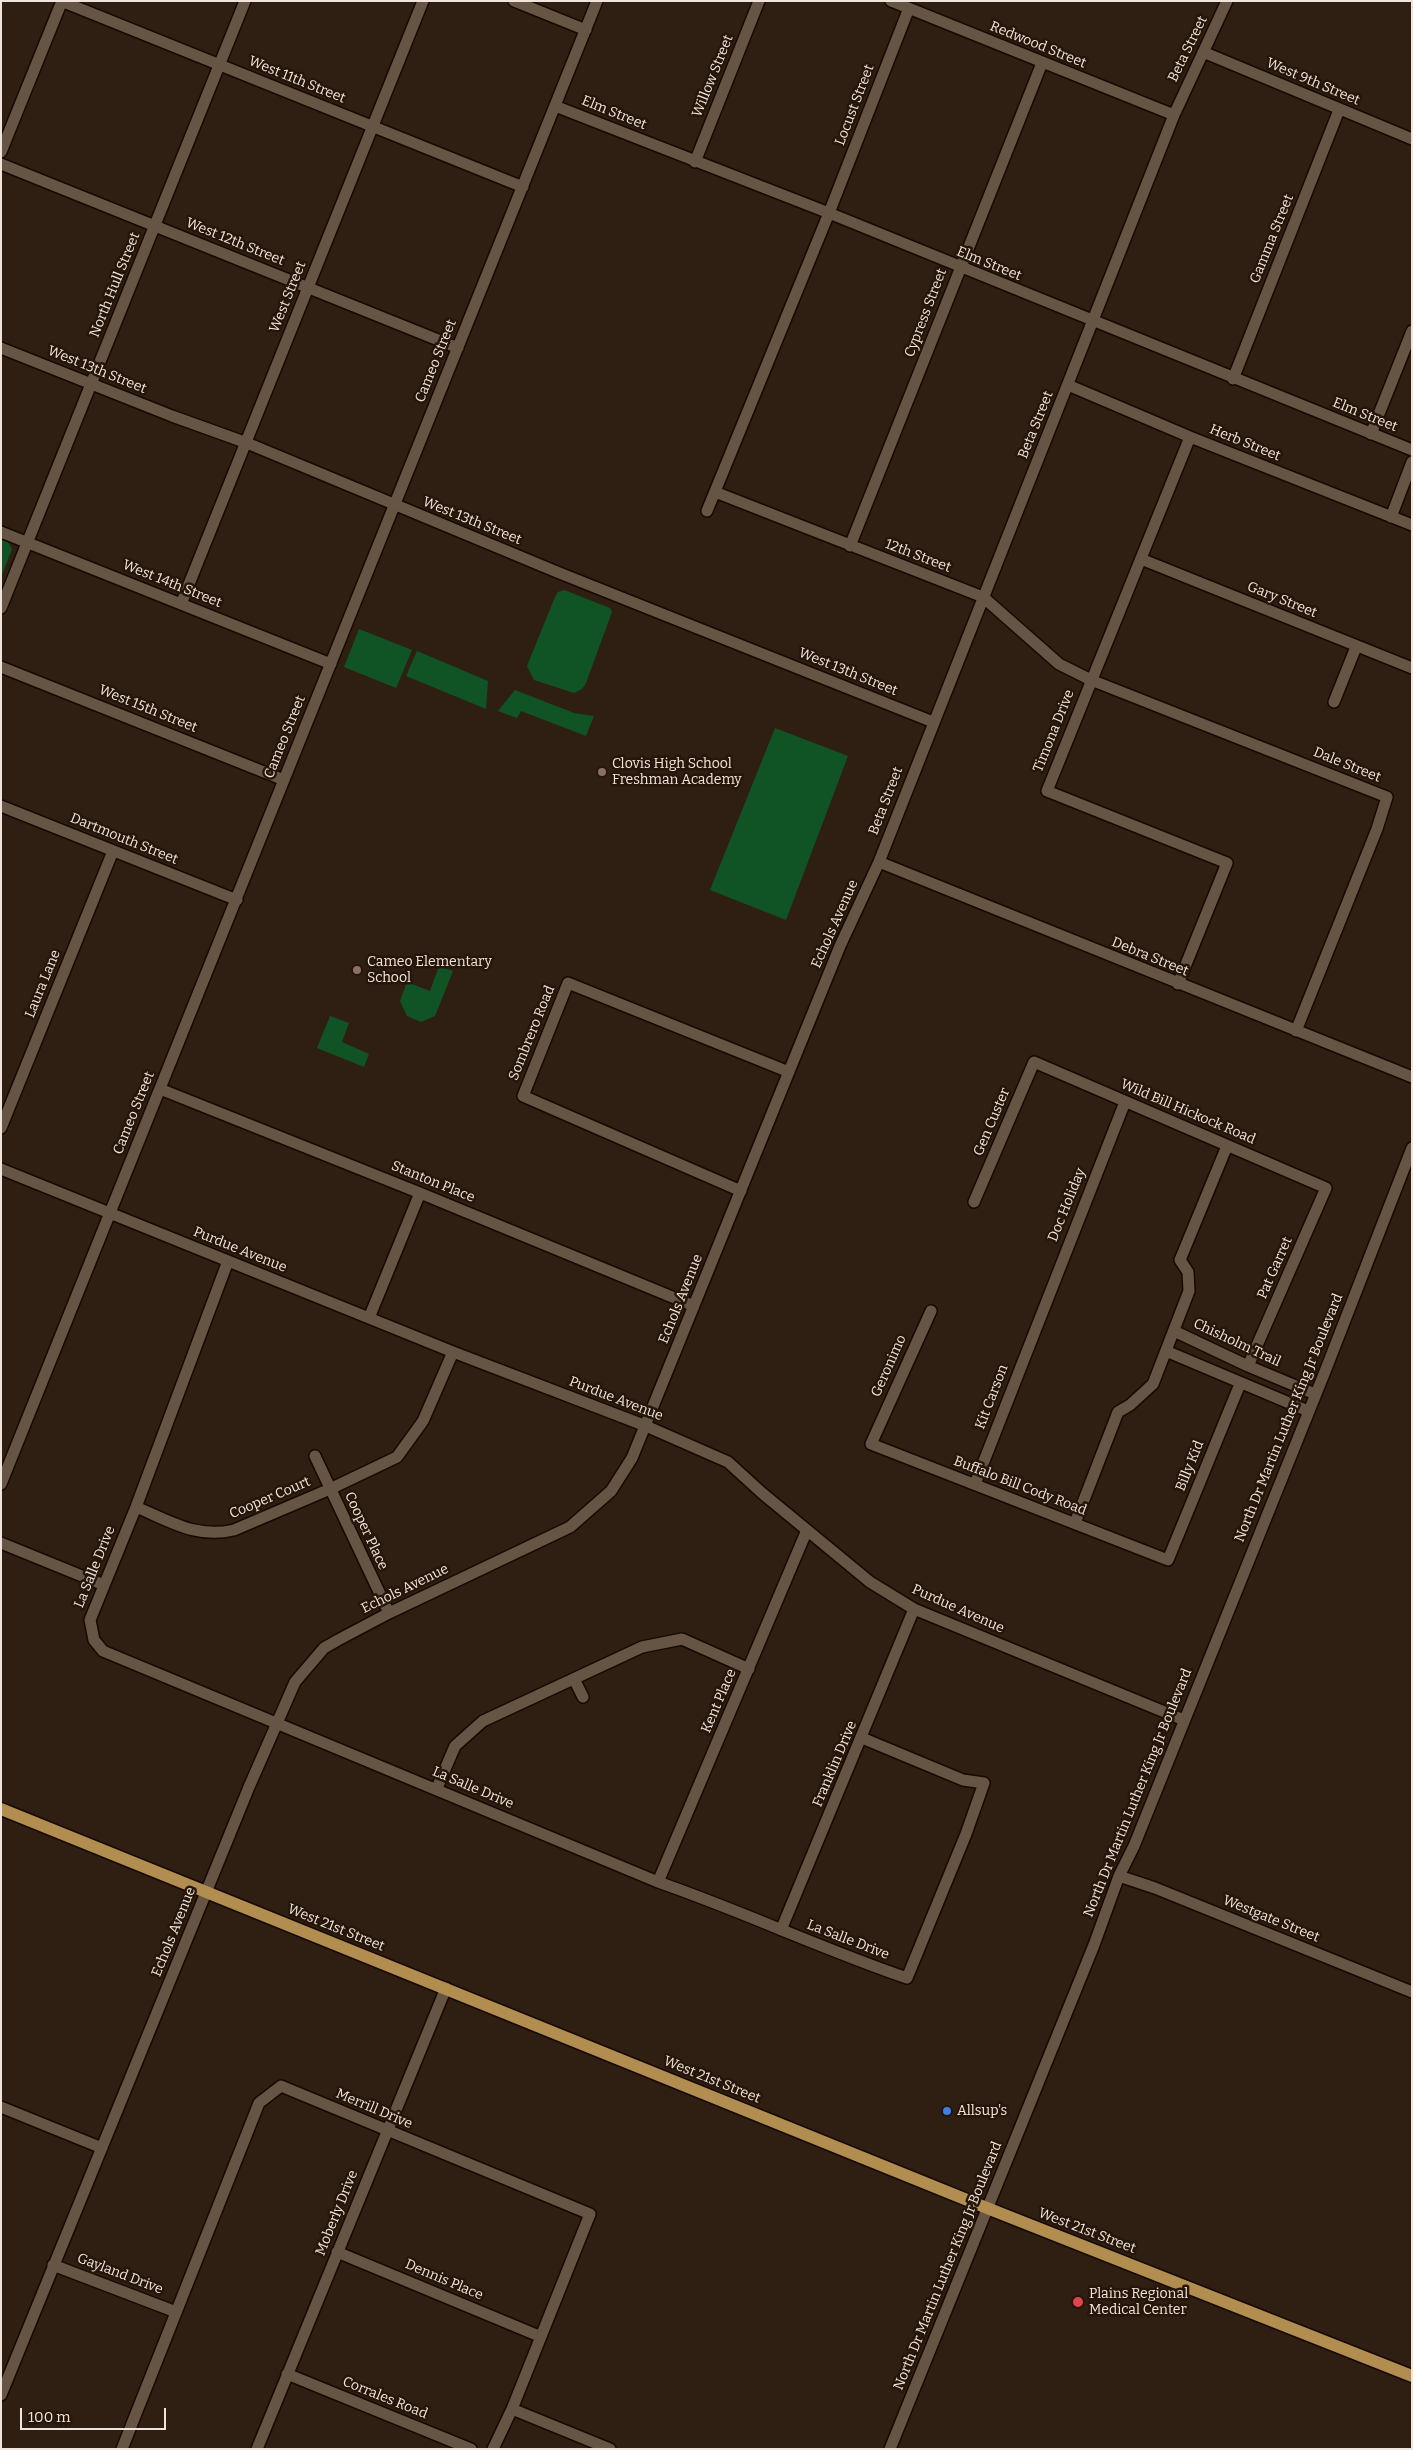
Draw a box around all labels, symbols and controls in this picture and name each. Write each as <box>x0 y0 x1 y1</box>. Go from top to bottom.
street label: Beta Street <box>1165 13 1211 85</box>
street label: Redwood Street <box>987 18 1089 72</box>
street label: Willow Street <box>689 32 737 120</box>
street label: West 11th Street <box>246 53 348 107</box>
street label: West 9th Street <box>1264 55 1362 109</box>
street label: Locust Street <box>832 62 878 148</box>
street label: Elm Street <box>579 92 649 134</box>
street label: Gamma Street <box>1247 192 1297 286</box>
street label: West 12th Street <box>183 215 287 269</box>
street label: North Hull Street <box>86 230 144 340</box>
street label: Elm Street <box>954 243 1024 285</box>
street label: West Street <box>266 259 310 335</box>
street label: Cypress Street <box>901 266 951 360</box>
street label: Cameo Street <box>412 317 460 405</box>
street label: West 13th Street <box>45 343 149 397</box>
street label: Beta Street <box>1015 389 1057 461</box>
street label: Elm Street <box>1330 394 1400 436</box>
street label: Herb Street <box>1207 421 1283 465</box>
street label: West 13th Street <box>420 494 524 548</box>
street label: 12th Street <box>883 536 953 576</box>
street label: West 14th Street <box>120 556 224 612</box>
street label: Gary Street <box>1245 578 1319 622</box>
street label: West 13th Street <box>796 645 900 699</box>
street label: West 15th Street <box>96 682 200 736</box>
street label: Timona Drive <box>1030 687 1078 775</box>
street label: Cameo Street <box>261 693 309 781</box>
street label: Dale Street <box>1311 744 1383 786</box>
place label: Clovis High School Freshman Academy <box>612 756 742 789</box>
street label: Beta Street <box>865 765 907 837</box>
marker: Clovis High School Freshman Academy <box>596 766 608 778</box>
street label: Dartmouth Street <box>68 810 180 868</box>
street label: Echols Avenue <box>808 877 862 971</box>
street label: Debra Street <box>1109 934 1191 980</box>
street label: Laura Lane <box>22 948 64 1020</box>
place label: Cameo Elementary School <box>367 954 492 986</box>
marker: Cameo Elementary School <box>351 964 363 976</box>
street label: Sombrero Road <box>505 983 559 1083</box>
street label: Cameo Street <box>110 1069 158 1157</box>
street label: Wild Bill Hickock Road <box>1118 1076 1258 1148</box>
street label: Gen Custer <box>970 1085 1014 1159</box>
street label: Stanton Place <box>389 1158 477 1206</box>
street label: Doc Holiday <box>1045 1166 1089 1244</box>
street label: Purdue Avenue <box>191 1224 289 1276</box>
street label: Pat Garret <box>1254 1234 1296 1302</box>
street label: Echols Avenue <box>655 1252 707 1346</box>
street label: North Dr Martin Luther King Jr Boulevard <box>1231 1291 1347 1545</box>
street label: Chisholm Trail <box>1191 1315 1283 1371</box>
street label: Geronimo <box>868 1332 910 1400</box>
street label: Kit Carson <box>972 1362 1012 1432</box>
street label: Purdue Avenue <box>567 1373 665 1425</box>
street label: Billy Kid <box>1172 1438 1208 1494</box>
street label: Buffalo Bill Cody Road <box>951 1453 1089 1519</box>
street label: Cooper Court <box>227 1473 313 1523</box>
street label: Cooper Place <box>341 1489 391 1573</box>
street label: La Salle Drive <box>71 1524 119 1610</box>
street label: Echols Avenue <box>359 1561 451 1617</box>
street label: Purdue Avenue <box>909 1581 1007 1637</box>
street label: Kent Place <box>698 1666 740 1736</box>
street label: North Dr Martin Luther King Jr Boulevard <box>1080 1666 1196 1920</box>
street label: Franklin Drive <box>809 1718 861 1810</box>
street label: La Salle Drive <box>430 1763 516 1813</box>
street label: Echols Avenue <box>148 1885 200 1979</box>
street label: Westgate Street <box>1220 1892 1322 1946</box>
street label: West 21st Street <box>285 1901 387 1955</box>
street label: La Salle Drive <box>804 1917 892 1963</box>
street label: West 21st Street <box>661 2053 763 2107</box>
street label: Merrill Drive <box>333 2085 415 2133</box>
place label: Allsup's <box>957 2103 1007 2119</box>
marker: Allsup's <box>941 2105 953 2117</box>
street label: North Dr Martin Luther King Jr Boulevard <box>890 2139 1006 2393</box>
street label: Moberly Drive <box>312 2168 362 2258</box>
street label: West 21st Street <box>1036 2205 1138 2257</box>
street label: Gayland Drive <box>75 2250 165 2298</box>
street label: Dennis Place <box>402 2256 486 2304</box>
place label: Plains Regional Medical Center <box>1089 2286 1188 2318</box>
marker: Plains Regional Medical Center <box>1071 2295 1085 2309</box>
street label: Corrales Road <box>340 2373 430 2423</box>
scale bar <box>22 2398 169 2430</box>
text: 100 m <box>28 2408 71 2426</box>

